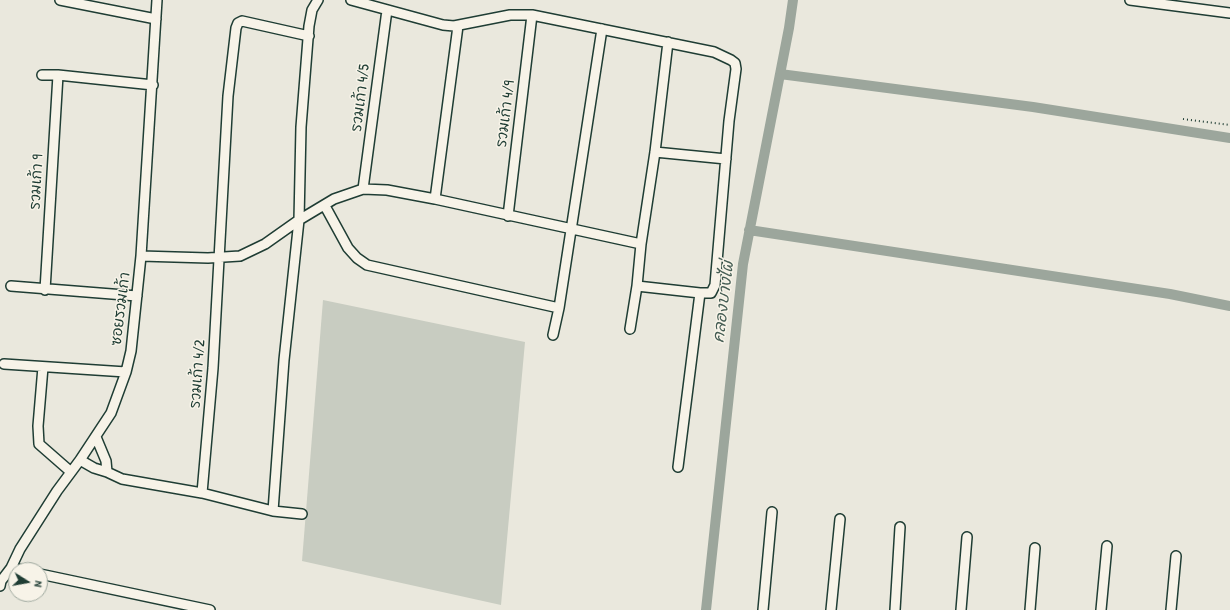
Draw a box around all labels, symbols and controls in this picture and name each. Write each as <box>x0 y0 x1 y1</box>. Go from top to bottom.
street label: รวมเก้า 4/5 <box>348 63 374 133</box>
street label: รวมเก้า 4/9 <box>493 80 519 148</box>
street label: รวมเก้า 9 <box>27 154 47 210</box>
water label: คลองบางไผ่ <box>709 260 739 344</box>
street label: ซอยรวมเก้า <box>108 271 134 347</box>
street label: รวมเก้า 4/2 <box>187 339 209 409</box>
north arrow <box>8 562 48 602</box>
text: N <box>31 580 46 588</box>

